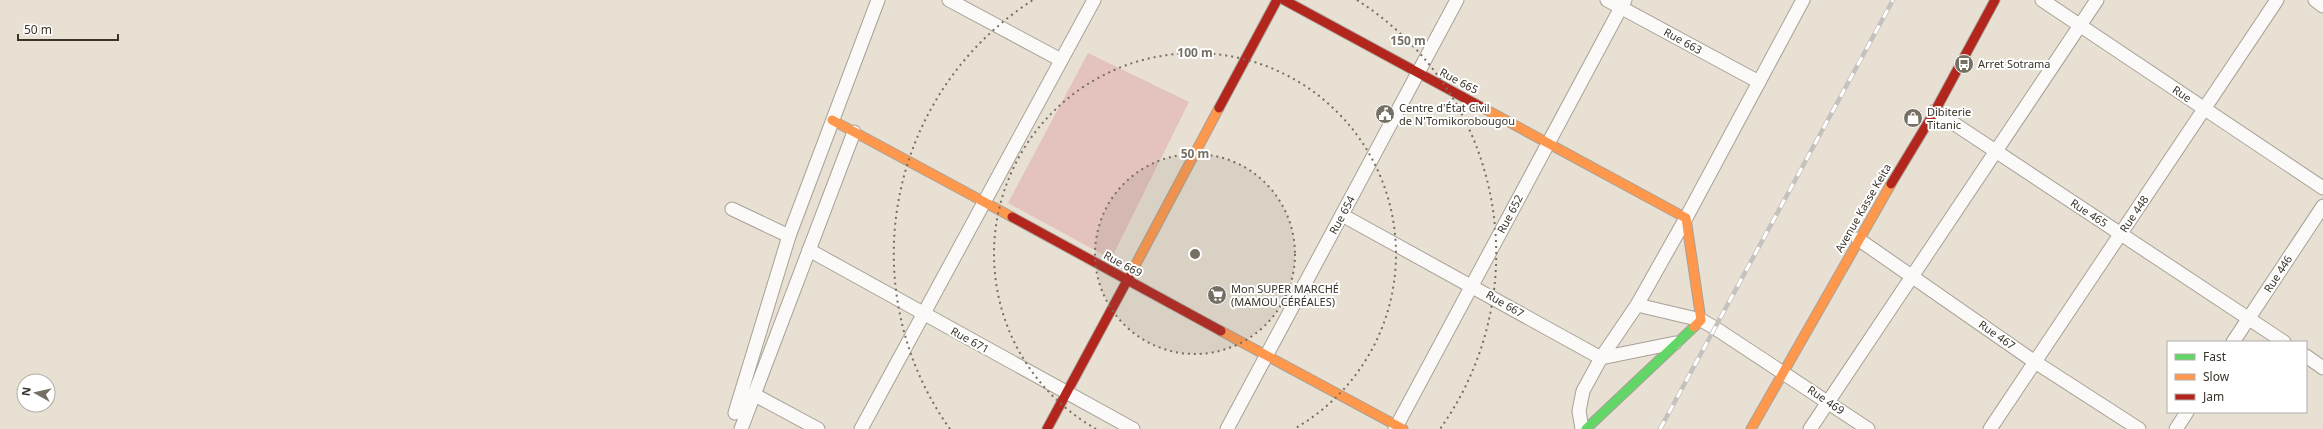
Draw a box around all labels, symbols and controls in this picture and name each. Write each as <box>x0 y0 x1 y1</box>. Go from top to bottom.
scale bar <box>18 16 118 42</box>
text: 50 m <box>24 21 52 38</box>
street label: Rue 663 <box>1661 24 1705 57</box>
text: 150 m <box>1390 32 1426 49</box>
text: 100 m <box>1177 44 1213 61</box>
bus stop icon: Arret Sotrama <box>1953 53 1975 75</box>
place label: Arret Sotrama <box>1978 56 2051 71</box>
street label: Rue 665 <box>1437 64 1481 97</box>
street label: Rue <box>2170 82 2195 105</box>
place label: Centre d'État Civil de N'Tomikorobougou <box>1399 100 1515 128</box>
public building icon: Centre d'État Civil de N'Tomikorobougou <box>1374 103 1396 125</box>
place label: Dibiterie Titanic <box>1927 104 1971 132</box>
shop icon: Dibiterie Titanic <box>1902 107 1924 129</box>
text: 50 m <box>1181 145 1209 162</box>
street label: Avenue Kasse Keita <box>1831 161 1894 255</box>
street label: Rue 654 <box>1325 192 1358 237</box>
street label: Rue 652 <box>1493 192 1526 236</box>
street label: Rue 448 <box>2116 192 2151 235</box>
street label: Rue 465 <box>2068 195 2111 230</box>
street label: Rue 669 <box>1101 247 1145 280</box>
centre of rings <box>1188 247 1202 261</box>
street label: Rue 446 <box>2260 252 2295 295</box>
place label: Mon SUPER MARCHÉ (MAMOU CÉRÉALES) <box>1231 281 1339 309</box>
supermarket icon: Mon SUPER MARCHÉ (MAMOU CÉRÉALES) <box>1206 284 1228 306</box>
street label: Rue 667 <box>1483 287 1527 320</box>
street label: Rue 467 <box>1976 317 2019 353</box>
street label: Rue 671 <box>948 323 992 356</box>
legend <box>2167 341 2307 413</box>
text: Fast <box>2203 348 2227 365</box>
text: Slow <box>2203 368 2230 385</box>
north arrow <box>16 373 56 413</box>
street label: Rue 469 <box>1805 382 1848 417</box>
text: N <box>18 386 34 397</box>
text: Jam <box>2202 388 2224 405</box>

